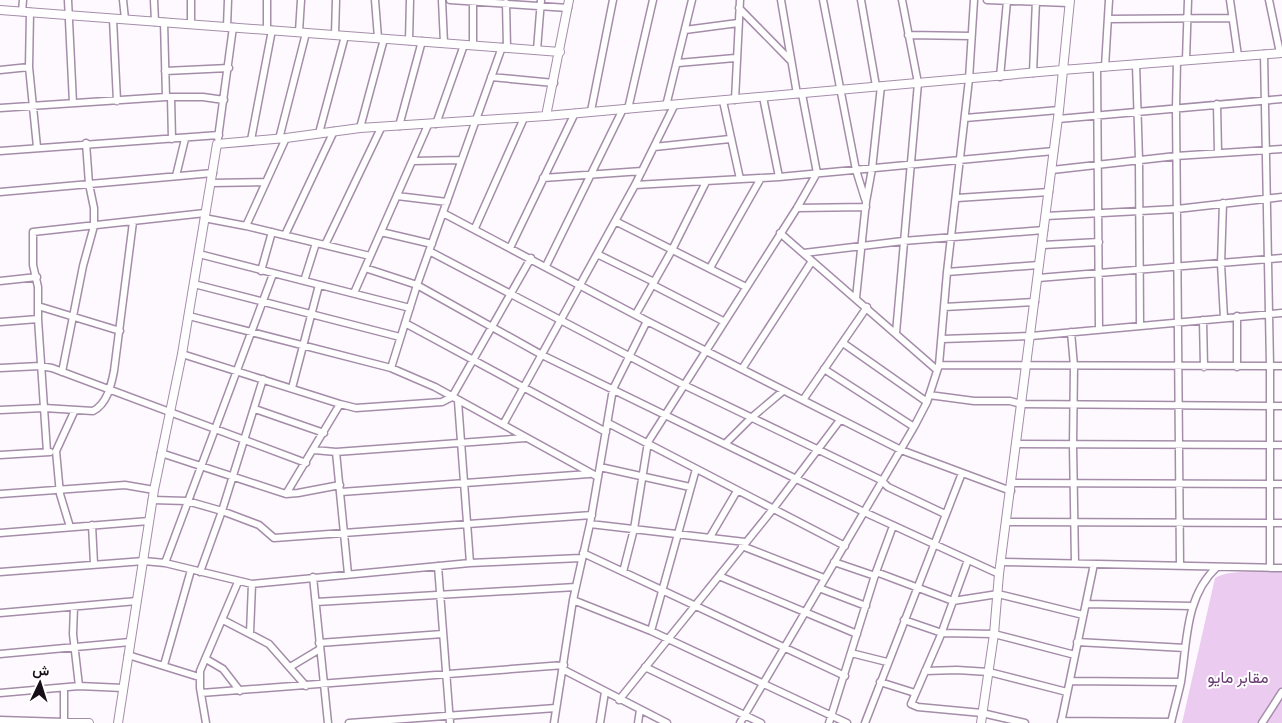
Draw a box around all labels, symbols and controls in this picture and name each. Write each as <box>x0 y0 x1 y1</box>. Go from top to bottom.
north arrow <box>15 658 65 708</box>
text: ش <box>32 661 50 680</box>
park label: مقابر مايو <box>1207 668 1269 688</box>

